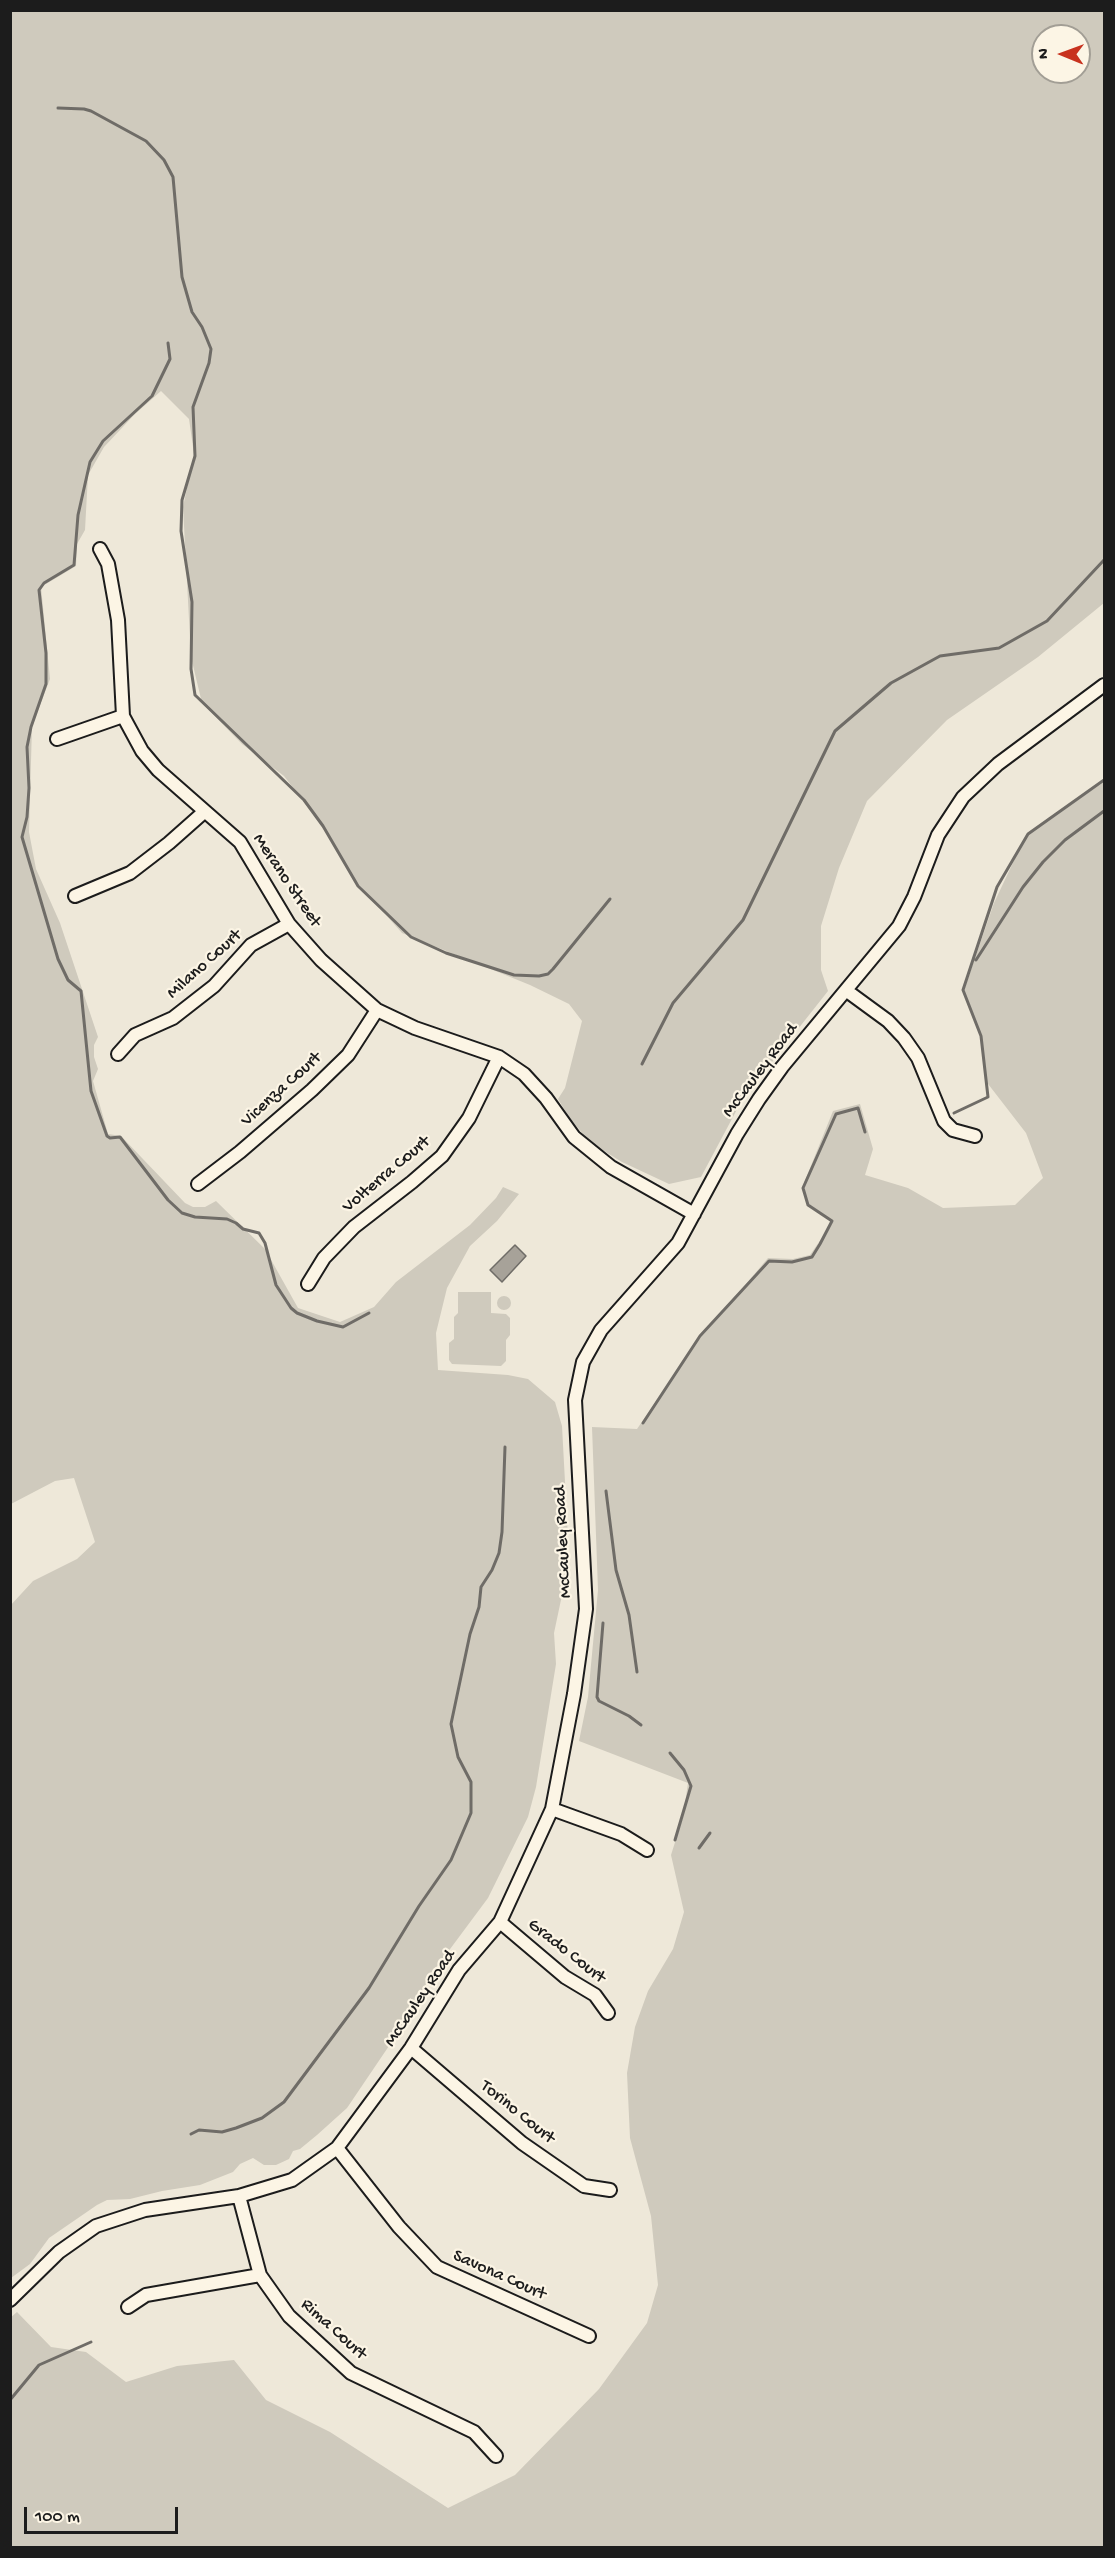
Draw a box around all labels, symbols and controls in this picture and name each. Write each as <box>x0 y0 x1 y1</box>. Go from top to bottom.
north arrow <box>1031 24 1091 84</box>
text: N <box>1035 48 1054 59</box>
street label: Merano Street <box>247 830 325 932</box>
street label: Milano Court <box>163 926 247 1004</box>
street label: McCauley Road <box>719 1020 803 1122</box>
street label: Vicenza Court <box>237 1048 327 1132</box>
street label: Volterra Court <box>339 1132 435 1218</box>
street label: McCauley Road <box>550 1485 578 1599</box>
street label: Grado Court <box>523 1915 609 1989</box>
street label: McCauley Road <box>381 1946 461 2052</box>
street label: Torino Court <box>475 2076 559 2150</box>
street label: Savona Court <box>449 2246 549 2306</box>
street label: Rima Court <box>295 2295 371 2365</box>
scale bar <box>27 2495 182 2533</box>
text: 100 m <box>35 2507 80 2528</box>

